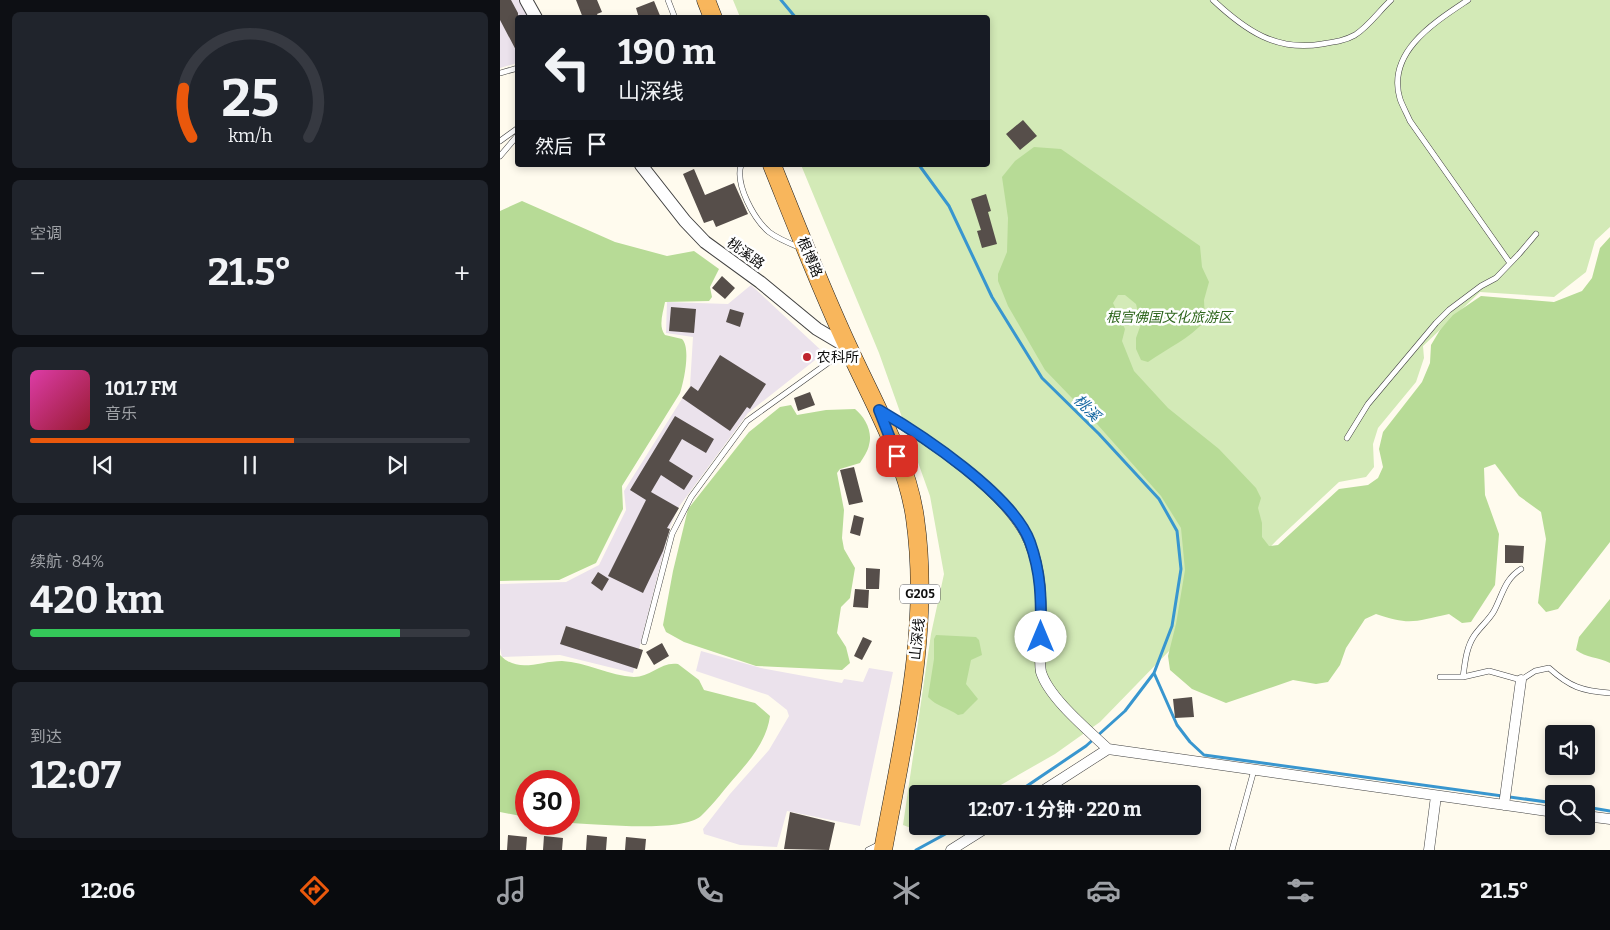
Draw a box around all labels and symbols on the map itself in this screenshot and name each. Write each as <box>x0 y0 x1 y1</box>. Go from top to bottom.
street label: 桃溪路 <box>724 234 768 273</box>
street label: 根博路 <box>794 235 826 280</box>
park label: 根宫佛国文化旅游区 <box>1106 309 1234 326</box>
place label: 农科所 <box>817 349 859 366</box>
marker: 农科所 <box>801 351 813 363</box>
water label: 桃溪 <box>1070 391 1105 426</box>
pin <box>876 435 918 477</box>
road number: G205 <box>900 584 940 604</box>
position arrow <box>1014 610 1066 662</box>
street label: 山深线 <box>907 617 928 661</box>
speed limit sign: 30 <box>515 770 580 835</box>

